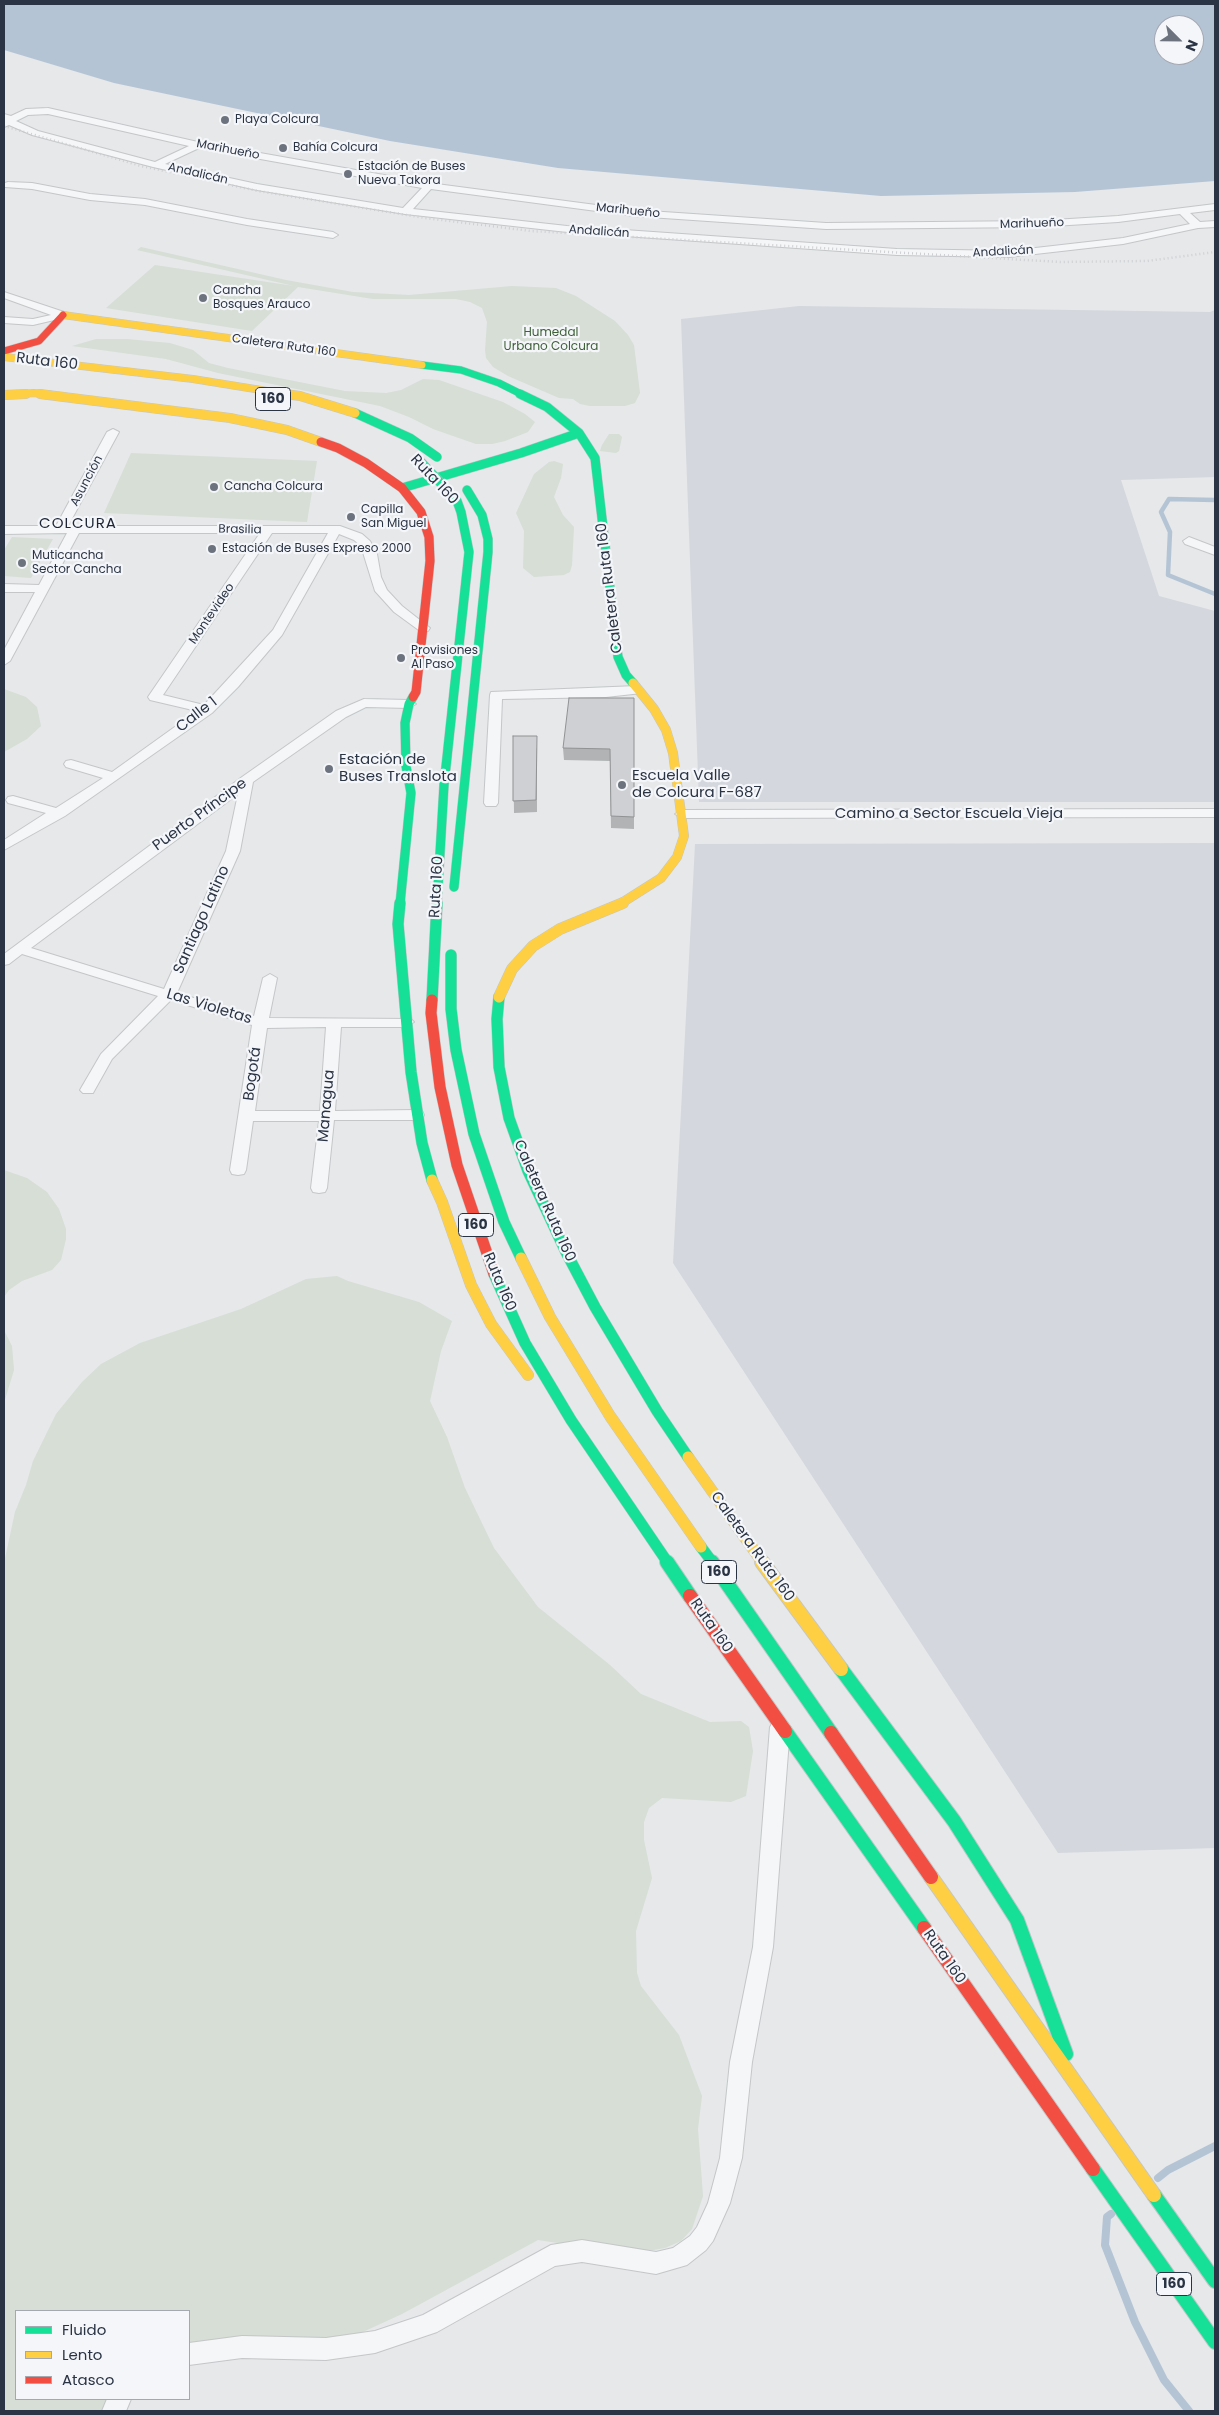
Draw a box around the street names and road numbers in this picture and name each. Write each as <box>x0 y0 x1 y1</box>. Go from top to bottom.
street label: Marihueño <box>195 137 261 163</box>
street label: Andalicán <box>167 160 229 188</box>
street label: Marihueño <box>595 200 661 222</box>
street label: Marihueño <box>1000 216 1064 232</box>
street label: Andalicán <box>568 223 630 241</box>
street label: Andalicán <box>972 243 1034 261</box>
street label: Caletera Ruta 160 <box>231 332 337 360</box>
street label: Ruta 160 <box>15 349 79 375</box>
road number: 160 <box>256 388 290 410</box>
street label: Ruta 160 <box>406 451 462 509</box>
street label: Asunción <box>68 453 106 509</box>
street label: Brasilia <box>218 522 262 538</box>
street label: Caletera Ruta 160 <box>593 522 627 654</box>
street label: Montevideo <box>186 581 238 647</box>
street label: Calle 1 <box>173 693 221 737</box>
street label: Puerto Príncipe <box>149 775 251 855</box>
street label: Camino a Sector Escuela Vieja <box>835 805 1063 823</box>
street label: Ruta 160 <box>426 856 448 918</box>
street label: Santiago Latino <box>170 863 234 977</box>
street label: Las Violetas <box>164 985 254 1029</box>
street label: Bogotá <box>240 1046 266 1102</box>
street label: Managua <box>315 1069 339 1143</box>
street label: Caletera Ruta 160 <box>509 1137 579 1265</box>
road number: 160 <box>458 1214 494 1236</box>
street label: Ruta 160 <box>479 1250 519 1314</box>
street label: Caletera Ruta 160 <box>706 1489 798 1605</box>
road number: 160 <box>702 1560 736 1584</box>
street label: Ruta 160 <box>686 1595 736 1657</box>
street label: Ruta 160 <box>919 1926 969 1988</box>
road number: 160 <box>1156 2272 1192 2296</box>

